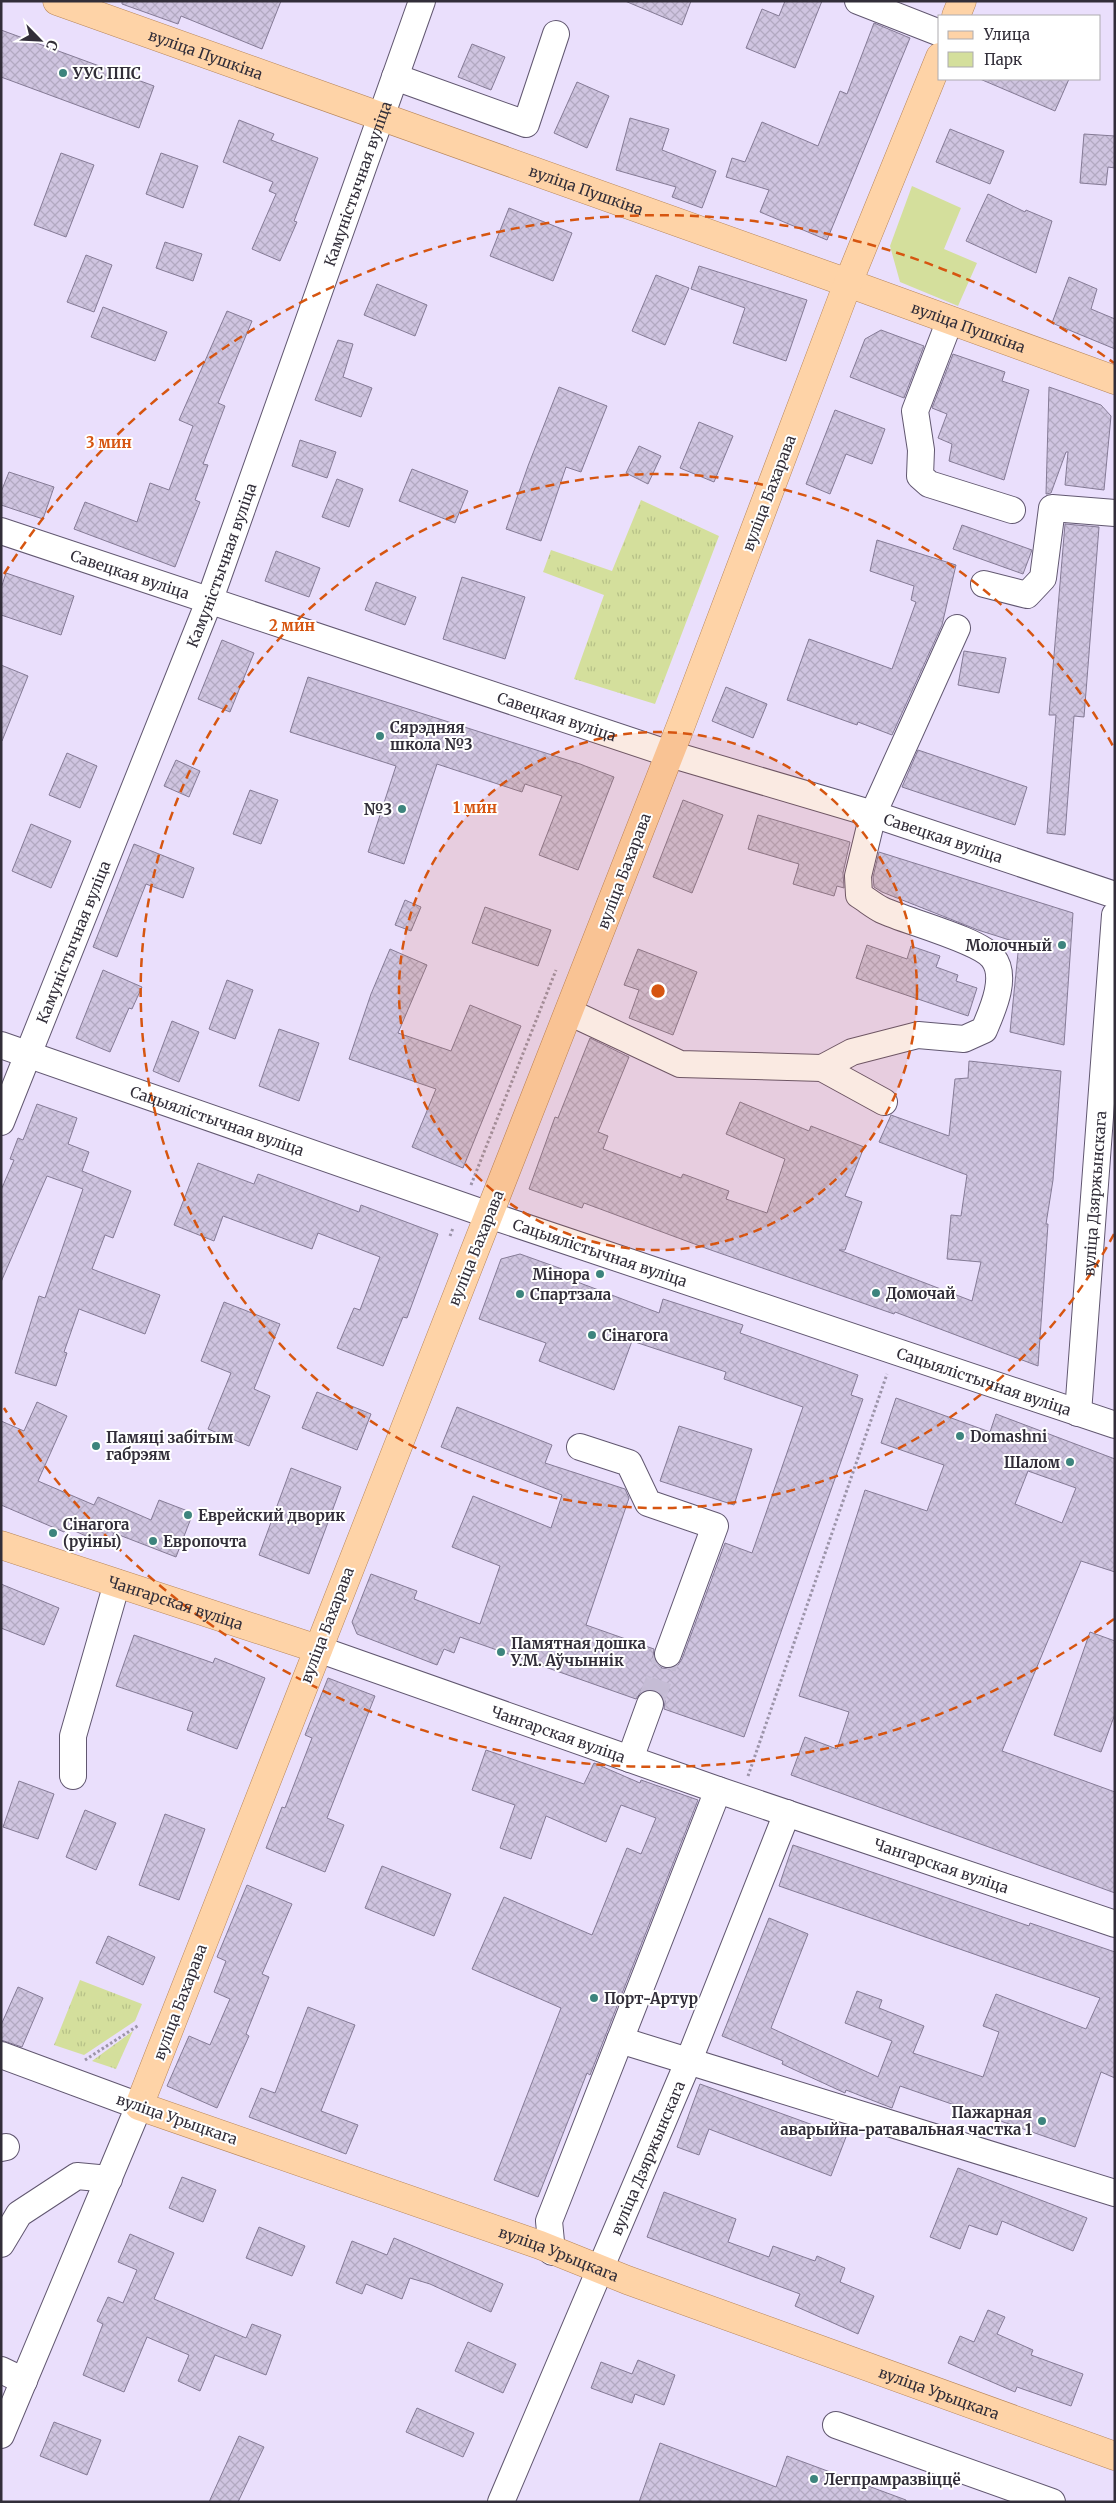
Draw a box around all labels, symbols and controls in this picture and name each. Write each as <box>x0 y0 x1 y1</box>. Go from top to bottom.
north arrow <box>15 15 65 65</box>
legend <box>938 15 1101 80</box>
street label: вуліца Пушкіна <box>146 25 266 83</box>
text: Улица <box>983 25 1030 44</box>
text: С <box>42 37 62 53</box>
text: Парк <box>984 50 1023 69</box>
place label: УУС ППС <box>72 64 141 83</box>
marker: УУС ППС <box>57 67 69 79</box>
street label: Камуністычная вуліца <box>319 99 395 269</box>
street label: вуліца Пушкіна <box>527 161 646 219</box>
street label: вуліца Пушкіна <box>909 297 1028 356</box>
street label: вуліца Бахарава <box>738 432 800 554</box>
text: 3 мин <box>86 433 132 452</box>
street label: Камуністычная вуліца <box>182 480 260 650</box>
street label: Савецкая вуліца <box>68 545 192 603</box>
text: 2 мин <box>269 616 315 635</box>
street label: Савецкая вуліца <box>495 688 619 745</box>
place label: Сярэдняя школа №3 <box>390 718 473 754</box>
marker: Сярэдняя школа №3 <box>374 730 386 742</box>
text: 1 мин <box>453 798 498 817</box>
place label: №3 <box>364 800 392 819</box>
marker: №3 <box>396 803 408 815</box>
street label: Савецкая вуліца <box>881 809 1005 866</box>
street label: вуліца Бахарава <box>593 810 655 932</box>
street label: Камуністычная вуліца <box>32 858 114 1026</box>
place label: Молочный <box>966 936 1052 955</box>
marker: Молочный <box>1056 939 1068 951</box>
centre of rings <box>649 982 667 1000</box>
street label: Сацыялістычная вуліца <box>128 1081 307 1159</box>
street label: вуліца Дзяржынскага <box>1079 1110 1110 1277</box>
street label: вуліца Бахарава <box>444 1188 508 1308</box>
street label: Сацыялістычная вуліца <box>510 1214 690 1290</box>
place label: Мінора <box>532 1265 591 1284</box>
marker: Мінора <box>594 1268 606 1280</box>
place label: Домочай <box>886 1284 956 1303</box>
place label: Спартзала <box>530 1285 612 1304</box>
marker: Домочай <box>870 1287 882 1299</box>
marker: Спартзала <box>514 1288 526 1300</box>
place label: Сінагога <box>602 1326 669 1345</box>
marker: Сінагога <box>586 1329 598 1341</box>
street label: Сацыялістычная вуліца <box>894 1343 1074 1419</box>
place label: Domashni <box>970 1427 1047 1446</box>
place label: Памяці забітым габрэям <box>106 1428 234 1464</box>
marker: Domashni <box>954 1430 966 1442</box>
marker: Памяці забітым габрэям <box>90 1440 102 1452</box>
place label: Шалом <box>1004 1453 1060 1472</box>
marker: Шалом <box>1064 1456 1076 1468</box>
place label: Еврейский дворик <box>198 1506 345 1525</box>
marker: Еврейский дворик <box>182 1509 194 1521</box>
place label: Сінагога (руіны) <box>63 1515 130 1551</box>
marker: Сінагога (руіны) <box>47 1527 59 1539</box>
place label: Европочта <box>163 1532 247 1551</box>
marker: Европочта <box>147 1535 159 1547</box>
street label: вуліца Бахарава <box>296 1564 358 1686</box>
street label: Чангарская вуліца <box>106 1571 246 1633</box>
place label: Памятная дошка У.М. Аўчыннік <box>510 1634 647 1670</box>
marker: Памятная дошка У.М. Аўчыннік <box>495 1646 507 1658</box>
street label: Чангарская вуліца <box>489 1701 628 1766</box>
street label: Чангарская вуліца <box>872 1834 1011 1897</box>
street label: вуліца Бахарава <box>149 1941 211 2063</box>
place label: Порт-Артур <box>604 1989 698 2008</box>
marker: Порт-Артур <box>588 1992 600 2004</box>
street label: вуліца Дзяржынскага <box>606 2078 689 2238</box>
street label: вуліца Урыцкага <box>114 2089 240 2149</box>
place label: Пажарная аварыйна-ратавальная частка 1 <box>780 2103 1032 2139</box>
marker: Пажарная аварыйна-ратавальная частка 1 <box>1036 2115 1048 2127</box>
street label: вуліца Урыцкага <box>496 2222 621 2285</box>
street label: вуліца Урыцкага <box>876 2362 1002 2423</box>
place label: Легпрамразвіццё <box>824 2470 961 2489</box>
marker: Легпрамразвіццё <box>808 2473 820 2485</box>

